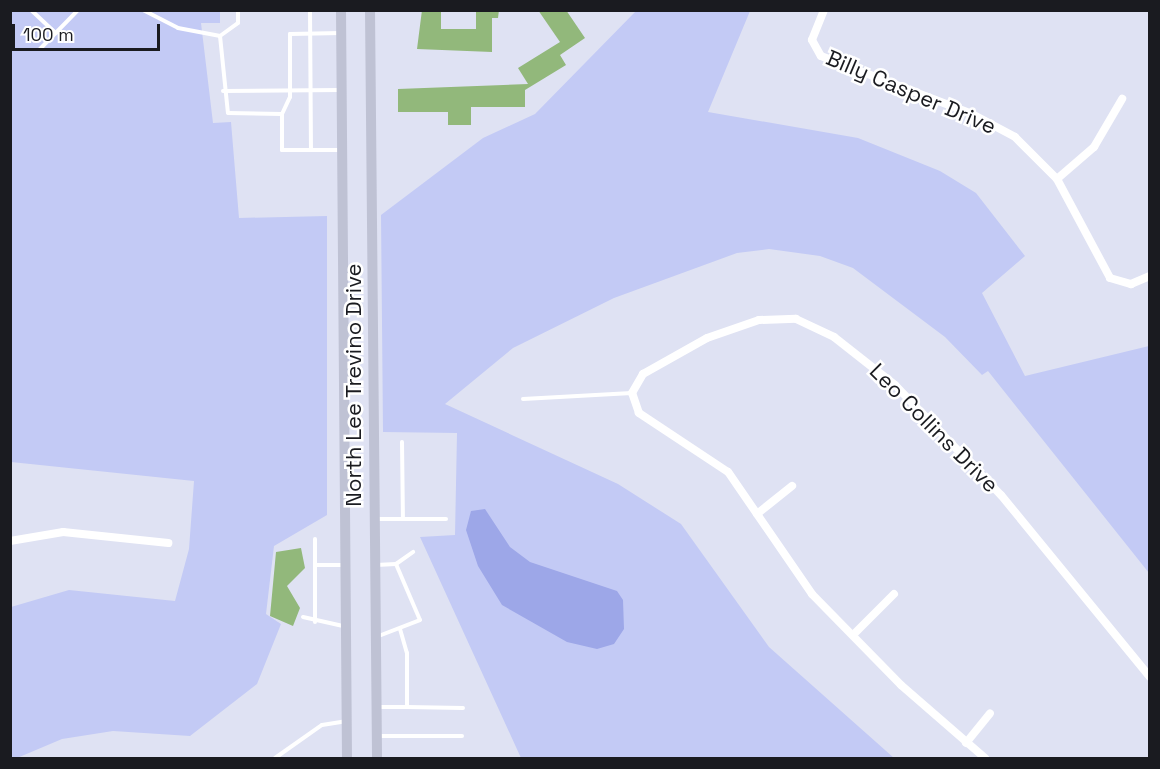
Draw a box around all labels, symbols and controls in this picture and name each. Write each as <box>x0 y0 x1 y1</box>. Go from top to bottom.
scale bar <box>15 12 164 50</box>
text: 100 m <box>23 23 74 46</box>
street label: Billy Casper Drive <box>822 44 1000 140</box>
street label: North Lee Trevino Drive <box>341 263 367 507</box>
street label: Leo Collins Drive <box>864 358 1004 498</box>

